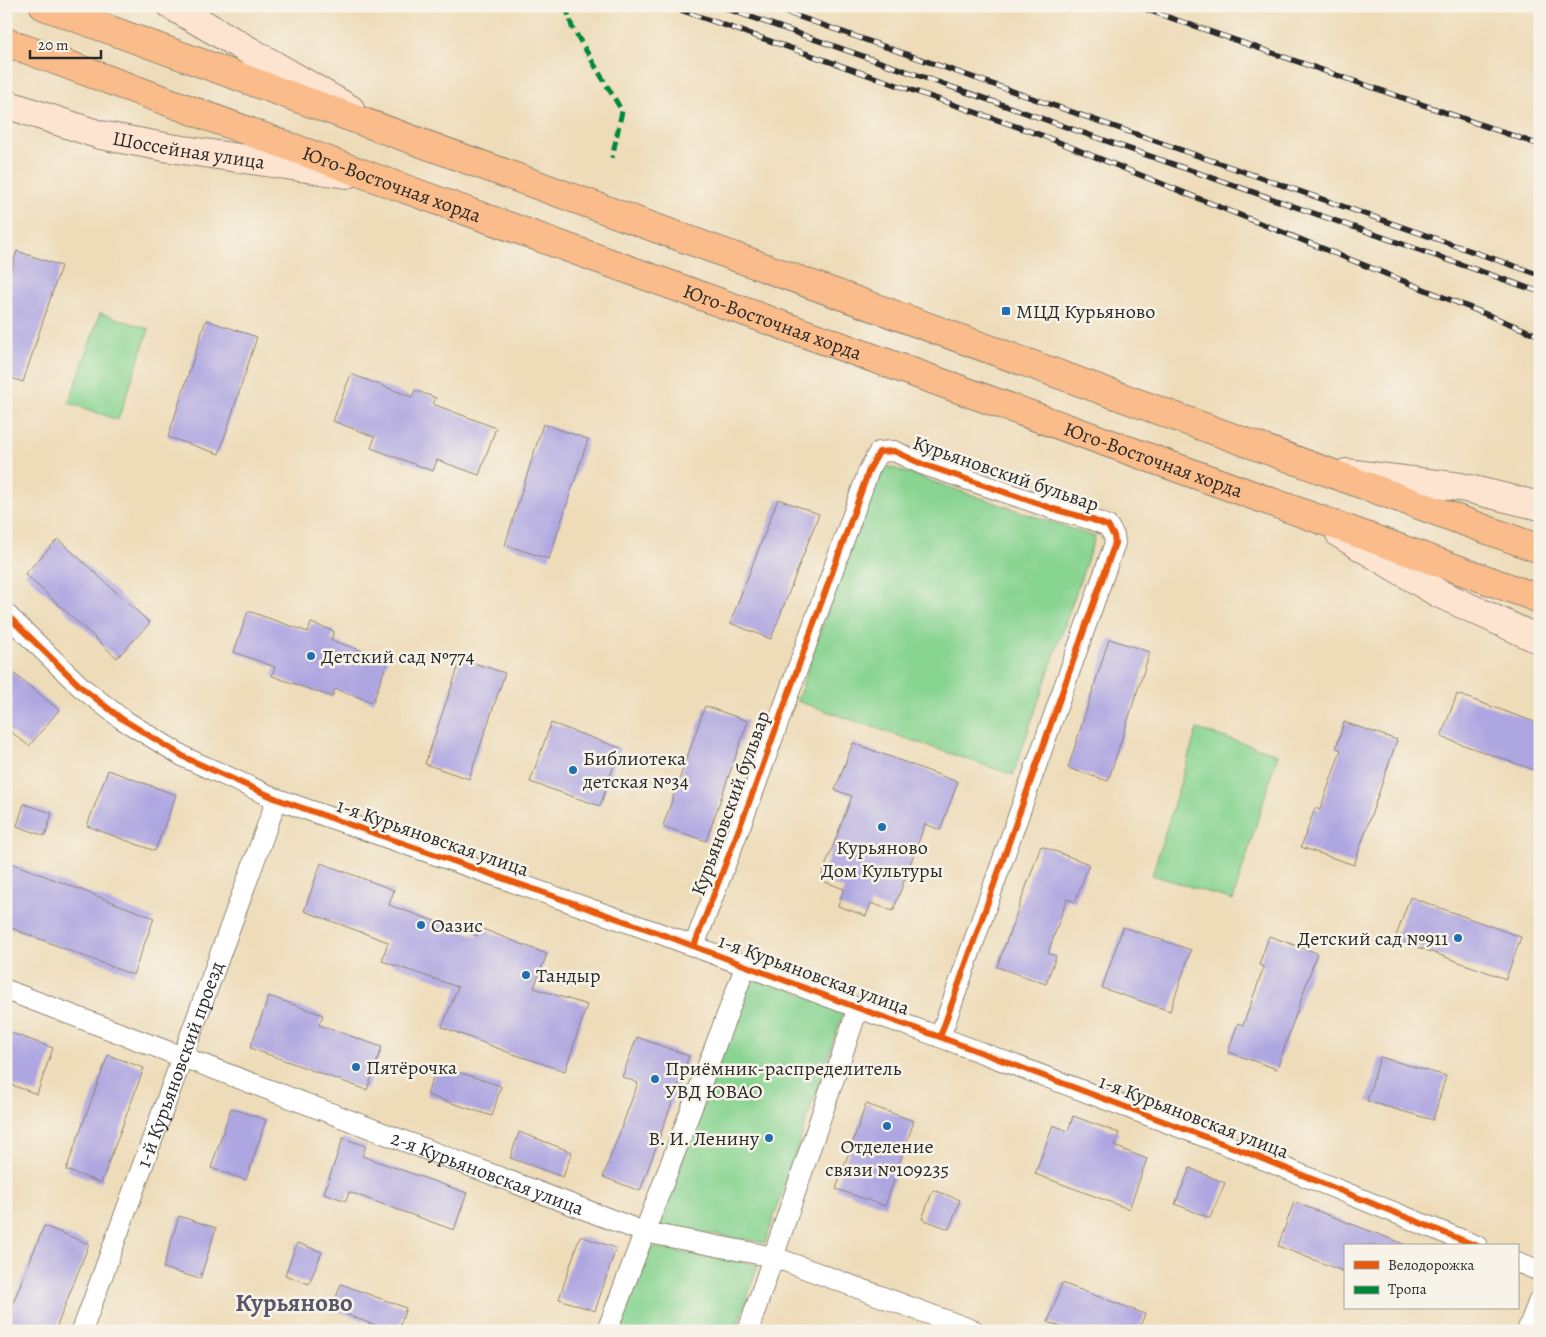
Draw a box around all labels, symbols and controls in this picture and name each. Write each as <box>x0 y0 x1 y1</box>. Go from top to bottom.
scale bar <box>30 28 101 60</box>
text: 20 m <box>38 35 69 55</box>
street label: Шоссейная улица <box>110 125 268 176</box>
street label: Юго-Восточная хорда <box>298 139 485 229</box>
street label: Юго-Восточная хорда <box>679 277 866 367</box>
place label: МЦД Курьяново <box>1016 298 1155 325</box>
marker: МЦД Курьяново <box>1000 305 1012 317</box>
street label: Юго-Восточная хорда <box>1060 415 1247 505</box>
street label: Курьяновский бульвар <box>909 429 1102 518</box>
place label: Детский сад №774 <box>321 643 475 670</box>
marker: Детский сад №774 <box>305 650 317 662</box>
street label: Курьяновский бульвар <box>684 707 777 899</box>
place label: Библиотека детская №34 <box>582 745 689 795</box>
marker: Библиотека детская №34 <box>567 764 579 776</box>
street label: 1-я Курьяновская улица <box>333 792 533 883</box>
marker: Курьяново Дом Культуры <box>876 821 888 833</box>
place label: Курьяново Дом Культуры <box>821 834 943 884</box>
place label: Оазис <box>431 912 483 939</box>
marker: Оазис <box>415 919 427 931</box>
place label: Детский сад №911 <box>1298 925 1448 952</box>
street label: 1-я Курьяновская улица <box>714 927 914 1022</box>
marker: Детский сад №911 <box>1452 932 1464 944</box>
street label: 1-й Курьяновский проезд <box>130 958 230 1171</box>
place label: Тандыр <box>536 962 600 989</box>
marker: Тандыр <box>520 969 532 981</box>
place label: Пятёрочка <box>366 1054 458 1081</box>
place label: Приёмник-распределитель УВД ЮВАО <box>665 1055 902 1105</box>
marker: Пятёрочка <box>350 1061 362 1073</box>
street label: 1-я Курьяновская улица <box>1095 1068 1293 1165</box>
marker: Приёмник-распределитель УВД ЮВАО <box>649 1073 661 1085</box>
marker: Отделение связи №109235 <box>881 1120 893 1132</box>
street label: 2-я Курьяновская улица <box>387 1124 588 1222</box>
place label: В. И. Ленину <box>648 1125 760 1152</box>
marker: В. И. Ленину <box>763 1132 775 1144</box>
place label: Отделение связи №109235 <box>825 1133 949 1183</box>
legend <box>1344 1244 1518 1310</box>
text: Велодорожка <box>1388 1255 1475 1275</box>
text: Тропа <box>1388 1279 1427 1299</box>
district label: Курьяново <box>235 1286 353 1320</box>

